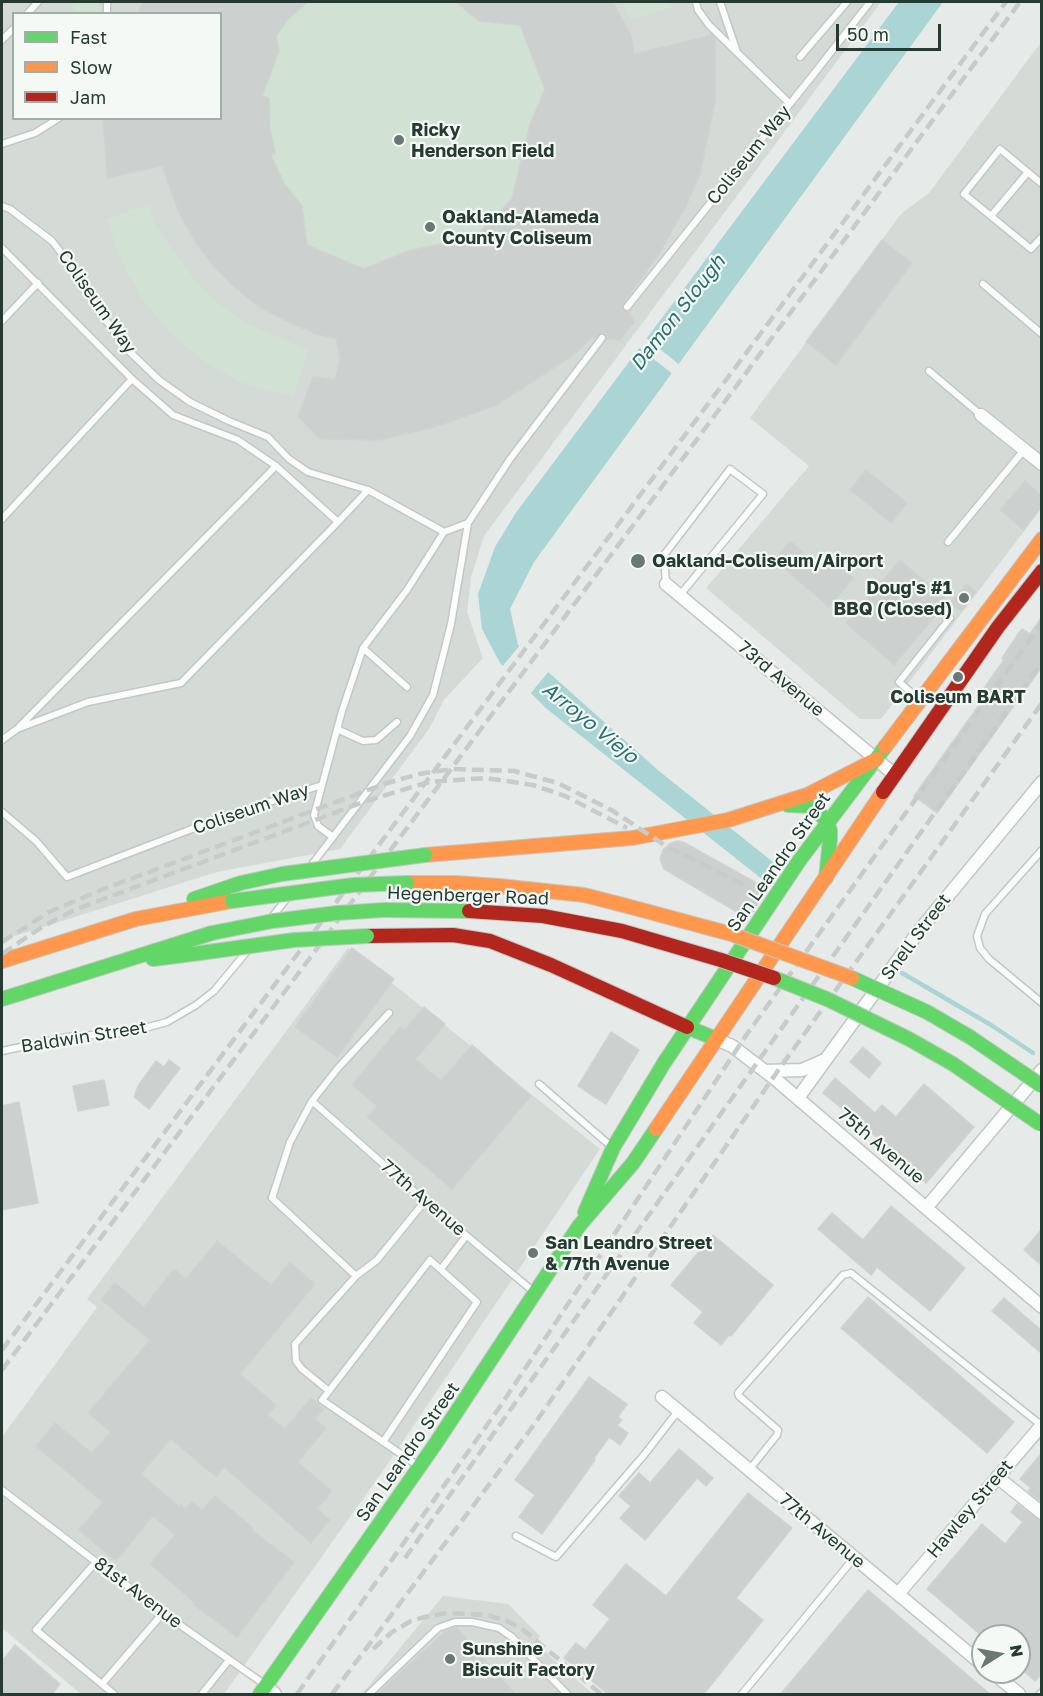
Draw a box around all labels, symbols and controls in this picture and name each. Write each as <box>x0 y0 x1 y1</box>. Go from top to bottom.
legend <box>12 12 222 120</box>
scale bar <box>839 12 944 50</box>
text: 50 m <box>847 23 889 45</box>
text: Fast <box>70 26 107 48</box>
text: Slow <box>70 56 112 78</box>
text: Jam <box>70 86 106 108</box>
street label: Coliseum Way <box>702 101 796 209</box>
place label: Ricky Henderson Field <box>411 119 554 162</box>
marker: Ricky Henderson Field <box>392 133 406 147</box>
place label: Oakland-Alameda County Coliseum <box>442 206 599 248</box>
marker: Oakland-Alameda County Coliseum <box>423 220 437 234</box>
street label: Coliseum Way <box>53 246 141 358</box>
water label: Damon Slough <box>625 250 731 376</box>
place label: Oakland-Coliseum/Airport <box>652 550 884 572</box>
marker: Oakland-Coliseum/Airport <box>629 552 647 570</box>
place label: Doug's #1 BBQ (Closed) <box>833 577 952 620</box>
marker: Doug's #1 BBQ (Closed) <box>957 591 971 605</box>
street label: 73rd Avenue <box>733 637 829 721</box>
marker: Coliseum BART <box>951 670 965 684</box>
water label: Arroyo Viejo <box>537 677 643 769</box>
place label: Coliseum BART <box>890 686 1026 708</box>
street label: Coliseum Way <box>190 779 312 839</box>
street label: San Leandro Street <box>723 788 835 936</box>
street label: Hegenberger Road <box>387 882 549 910</box>
street label: Snell Street <box>877 890 955 984</box>
street label: Baldwin Street <box>20 1016 148 1058</box>
street label: 75th Avenue <box>833 1104 929 1188</box>
street label: 77th Avenue <box>376 1155 470 1241</box>
place label: San Leandro Street & 77th Avenue <box>545 1232 712 1274</box>
marker: San Leandro Street & 77th Avenue <box>526 1246 540 1260</box>
street label: San Leandro Street <box>352 1378 464 1526</box>
street label: Hawley Street <box>923 1455 1017 1563</box>
street label: 77th Avenue <box>775 1489 869 1573</box>
street label: 81st Avenue <box>90 1553 186 1633</box>
north arrow <box>971 1624 1031 1684</box>
place label: Sunshine Biscuit Factory <box>462 1638 595 1680</box>
text: N <box>1006 1643 1028 1659</box>
marker: Sunshine Biscuit Factory <box>443 1652 457 1666</box>

